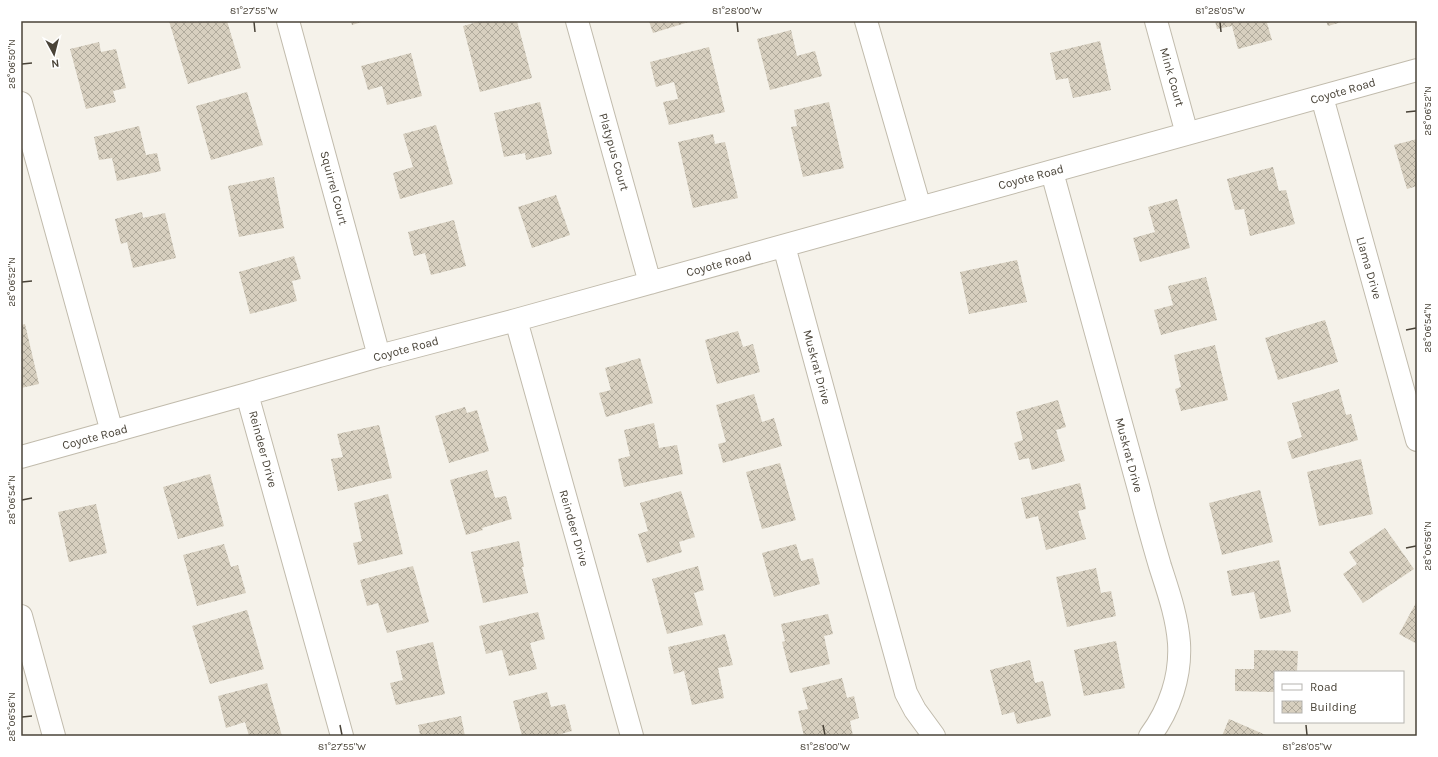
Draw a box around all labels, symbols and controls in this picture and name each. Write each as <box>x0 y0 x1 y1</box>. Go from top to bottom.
text: 81°27'55"W <box>230 5 278 17</box>
text: 81°28'00"W <box>712 5 762 17</box>
text: 81°28'05"W <box>1195 5 1245 17</box>
north arrow <box>34 34 74 74</box>
text: 28°06'50"N <box>6 39 18 89</box>
street label: Mink Court <box>1157 46 1187 109</box>
text: N <box>50 56 60 70</box>
street label: Coyote Road <box>1309 75 1377 107</box>
text: 28°06'52"N <box>1422 86 1434 136</box>
street label: Platypus Court <box>596 112 632 193</box>
street label: Squirrel Court <box>317 149 351 227</box>
street label: Coyote Road <box>997 162 1065 192</box>
street label: Llama Drive <box>1353 235 1385 301</box>
street label: Coyote Road <box>685 249 753 279</box>
text: 28°06'52"N <box>6 257 18 307</box>
text: 28°06'54"N <box>1422 303 1434 353</box>
street label: Muskrat Drive <box>800 328 834 406</box>
street label: Coyote Road <box>372 334 440 364</box>
street label: Reindeer Drive <box>246 409 280 489</box>
street label: Muskrat Drive <box>1112 416 1146 494</box>
street label: Coyote Road <box>61 422 129 452</box>
text: 28°06'54"N <box>6 475 18 525</box>
street label: Reindeer Drive <box>556 488 592 568</box>
text: 28°06'56"N <box>1422 521 1434 571</box>
legend <box>1274 671 1404 723</box>
text: Road <box>1310 680 1338 694</box>
text: 28°06'56"N <box>6 692 18 742</box>
text: Building <box>1310 700 1357 714</box>
text: 81°27'55"W <box>318 741 366 753</box>
text: 81°28'00"W <box>800 741 850 753</box>
text: 81°28'05"W <box>1282 741 1332 753</box>

